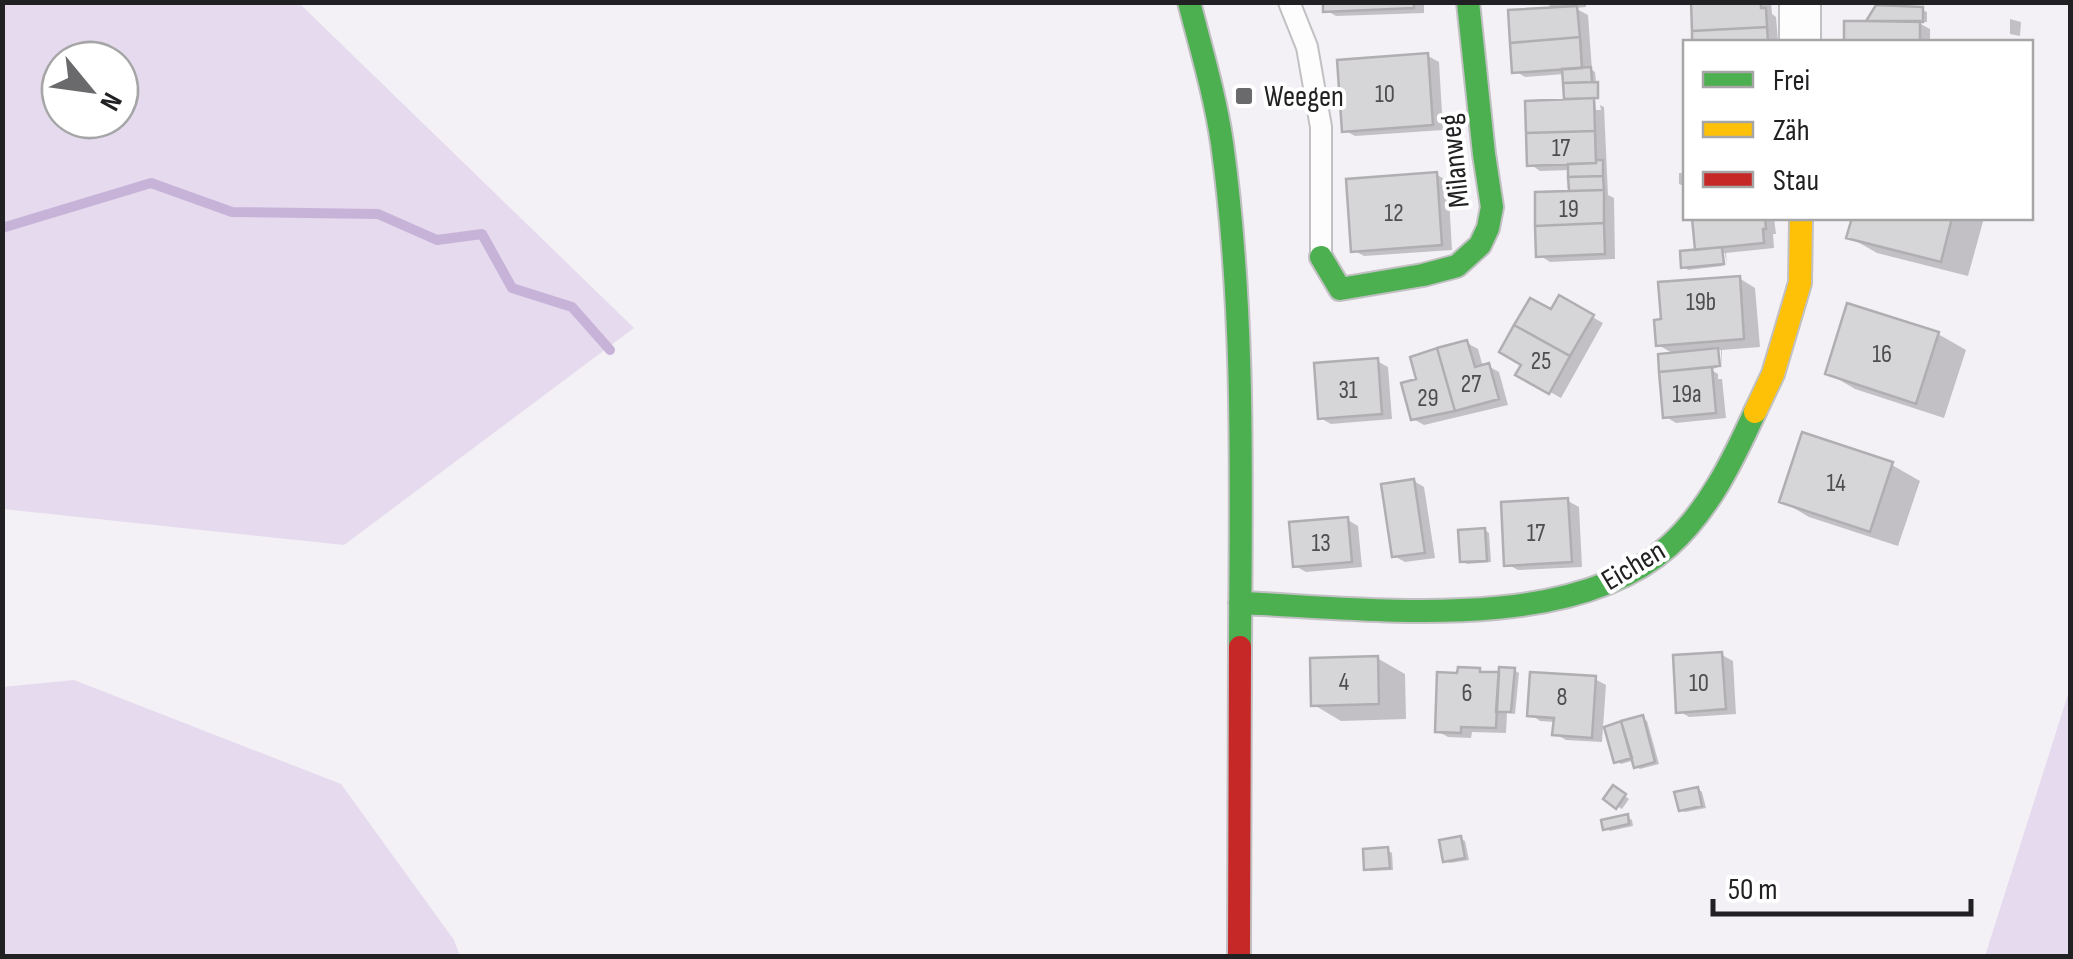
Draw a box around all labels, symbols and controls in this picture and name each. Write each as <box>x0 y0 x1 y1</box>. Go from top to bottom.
north arrow <box>40 40 140 140</box>
legend <box>1683 40 2033 220</box>
text: Frei <box>1773 63 1810 99</box>
place label: Weegen <box>1264 79 1344 115</box>
house number: 10 <box>1375 79 1395 110</box>
marker: Weegen <box>1233 85 1255 107</box>
text: N <box>92 87 129 116</box>
street label: Milanweg <box>1432 112 1478 210</box>
text: Zäh <box>1773 113 1809 149</box>
house number: 17 <box>1552 133 1570 164</box>
text: Stau <box>1773 163 1819 199</box>
house number: 19 <box>1559 194 1579 225</box>
house number: 12 <box>1384 198 1404 229</box>
house number: 19b <box>1686 287 1716 318</box>
house number: 16 <box>1872 339 1892 370</box>
house number: 25 <box>1531 346 1551 377</box>
house number: 27 <box>1461 369 1481 400</box>
house number: 31 <box>1338 375 1358 406</box>
house number: 19a <box>1672 379 1702 410</box>
house number: 29 <box>1417 383 1439 414</box>
house number: 14 <box>1826 468 1846 499</box>
house number: 17 <box>1527 518 1545 549</box>
house number: 13 <box>1311 528 1331 559</box>
street label: Eichen <box>1595 533 1672 599</box>
house number: 4 <box>1339 667 1349 698</box>
house number: 10 <box>1689 668 1709 699</box>
house number: 6 <box>1462 678 1472 709</box>
house number: 8 <box>1557 682 1567 713</box>
scale bar <box>1713 854 1970 916</box>
text: 50 m <box>1728 872 1777 908</box>

